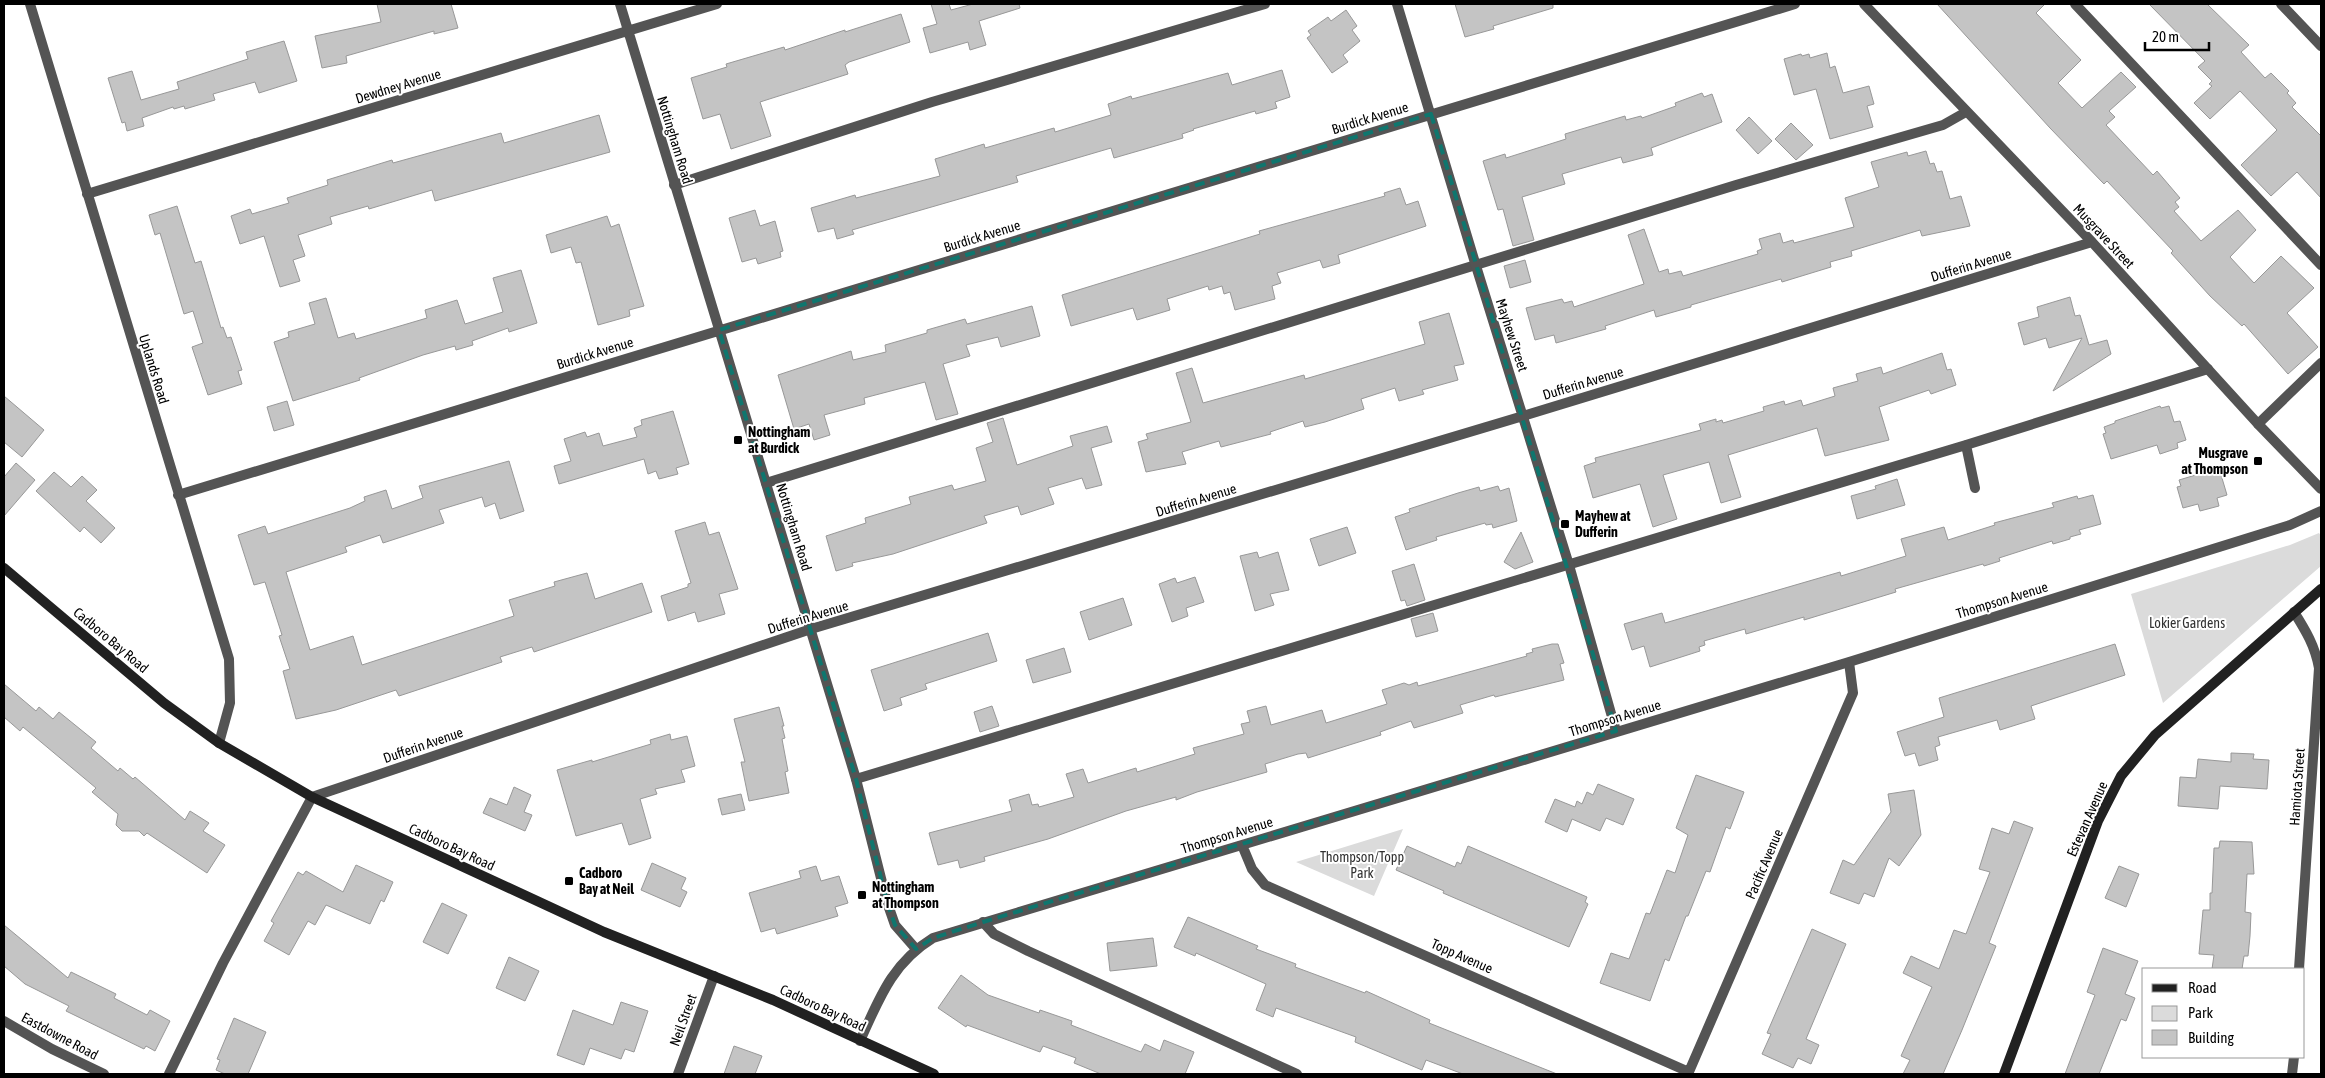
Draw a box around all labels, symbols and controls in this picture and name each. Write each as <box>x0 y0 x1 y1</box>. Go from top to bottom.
scale bar <box>2145 20 2209 52</box>
text: 20 m <box>2152 28 2179 45</box>
street label: Dewdney Avenue <box>353 65 443 107</box>
street label: Nottingham Road <box>654 94 696 186</box>
street label: Burdick Avenue <box>1330 99 1410 137</box>
street label: Musgrave Street <box>2070 201 2138 271</box>
street label: Burdick Avenue <box>942 217 1022 255</box>
street label: Dufferin Avenue <box>1929 245 2013 285</box>
street label: Mayhew Street <box>1493 297 1531 373</box>
street label: Uplands Road <box>136 332 172 406</box>
street label: Burdick Avenue <box>555 334 635 372</box>
street label: Dufferin Avenue <box>1541 363 1625 403</box>
place label: Nottingham at Burdick <box>748 424 810 456</box>
marker: Nottingham at Burdick <box>732 434 744 446</box>
place label: Musgrave at Thompson <box>2181 445 2248 477</box>
marker: Musgrave at Thompson <box>2252 455 2264 467</box>
street label: Dufferin Avenue <box>1154 480 1238 520</box>
street label: Nottingham Road <box>773 481 815 573</box>
place label: Mayhew at Dufferin <box>1575 508 1630 540</box>
marker: Mayhew at Dufferin <box>1559 518 1571 530</box>
street label: Thompson Avenue <box>1954 578 2050 622</box>
street label: Dufferin Avenue <box>766 597 850 637</box>
street label: Cadboro Bay Road <box>70 604 152 676</box>
park label: Lokier Gardens <box>2149 615 2225 631</box>
street label: Thompson Avenue <box>1567 696 1663 740</box>
street label: Dufferin Avenue <box>381 724 465 766</box>
street label: Hamiota Street <box>2286 748 2308 826</box>
street label: Estevan Avenue <box>2063 779 2111 859</box>
street label: Thompson Avenue <box>1179 813 1275 857</box>
street label: Cadboro Bay Road <box>407 820 497 874</box>
street label: Pacific Avenue <box>1742 827 1786 901</box>
park label: Thompson/Topp Park <box>1320 849 1404 881</box>
place label: Cadboro Bay at Neil <box>579 865 634 897</box>
marker: Cadboro Bay at Neil <box>563 875 575 887</box>
place label: Nottingham at Thompson <box>872 879 939 911</box>
marker: Nottingham at Thompson <box>856 889 868 901</box>
street label: Topp Avenue <box>1429 935 1495 977</box>
legend <box>2142 968 2305 1058</box>
text: Road <box>2188 979 2217 996</box>
street label: Cadboro Bay Road <box>778 981 868 1035</box>
street label: Neil Street <box>666 992 700 1048</box>
text: Park <box>2188 1004 2213 1021</box>
street label: Eastdowne Road <box>19 1009 101 1063</box>
text: Building <box>2188 1029 2234 1046</box>

